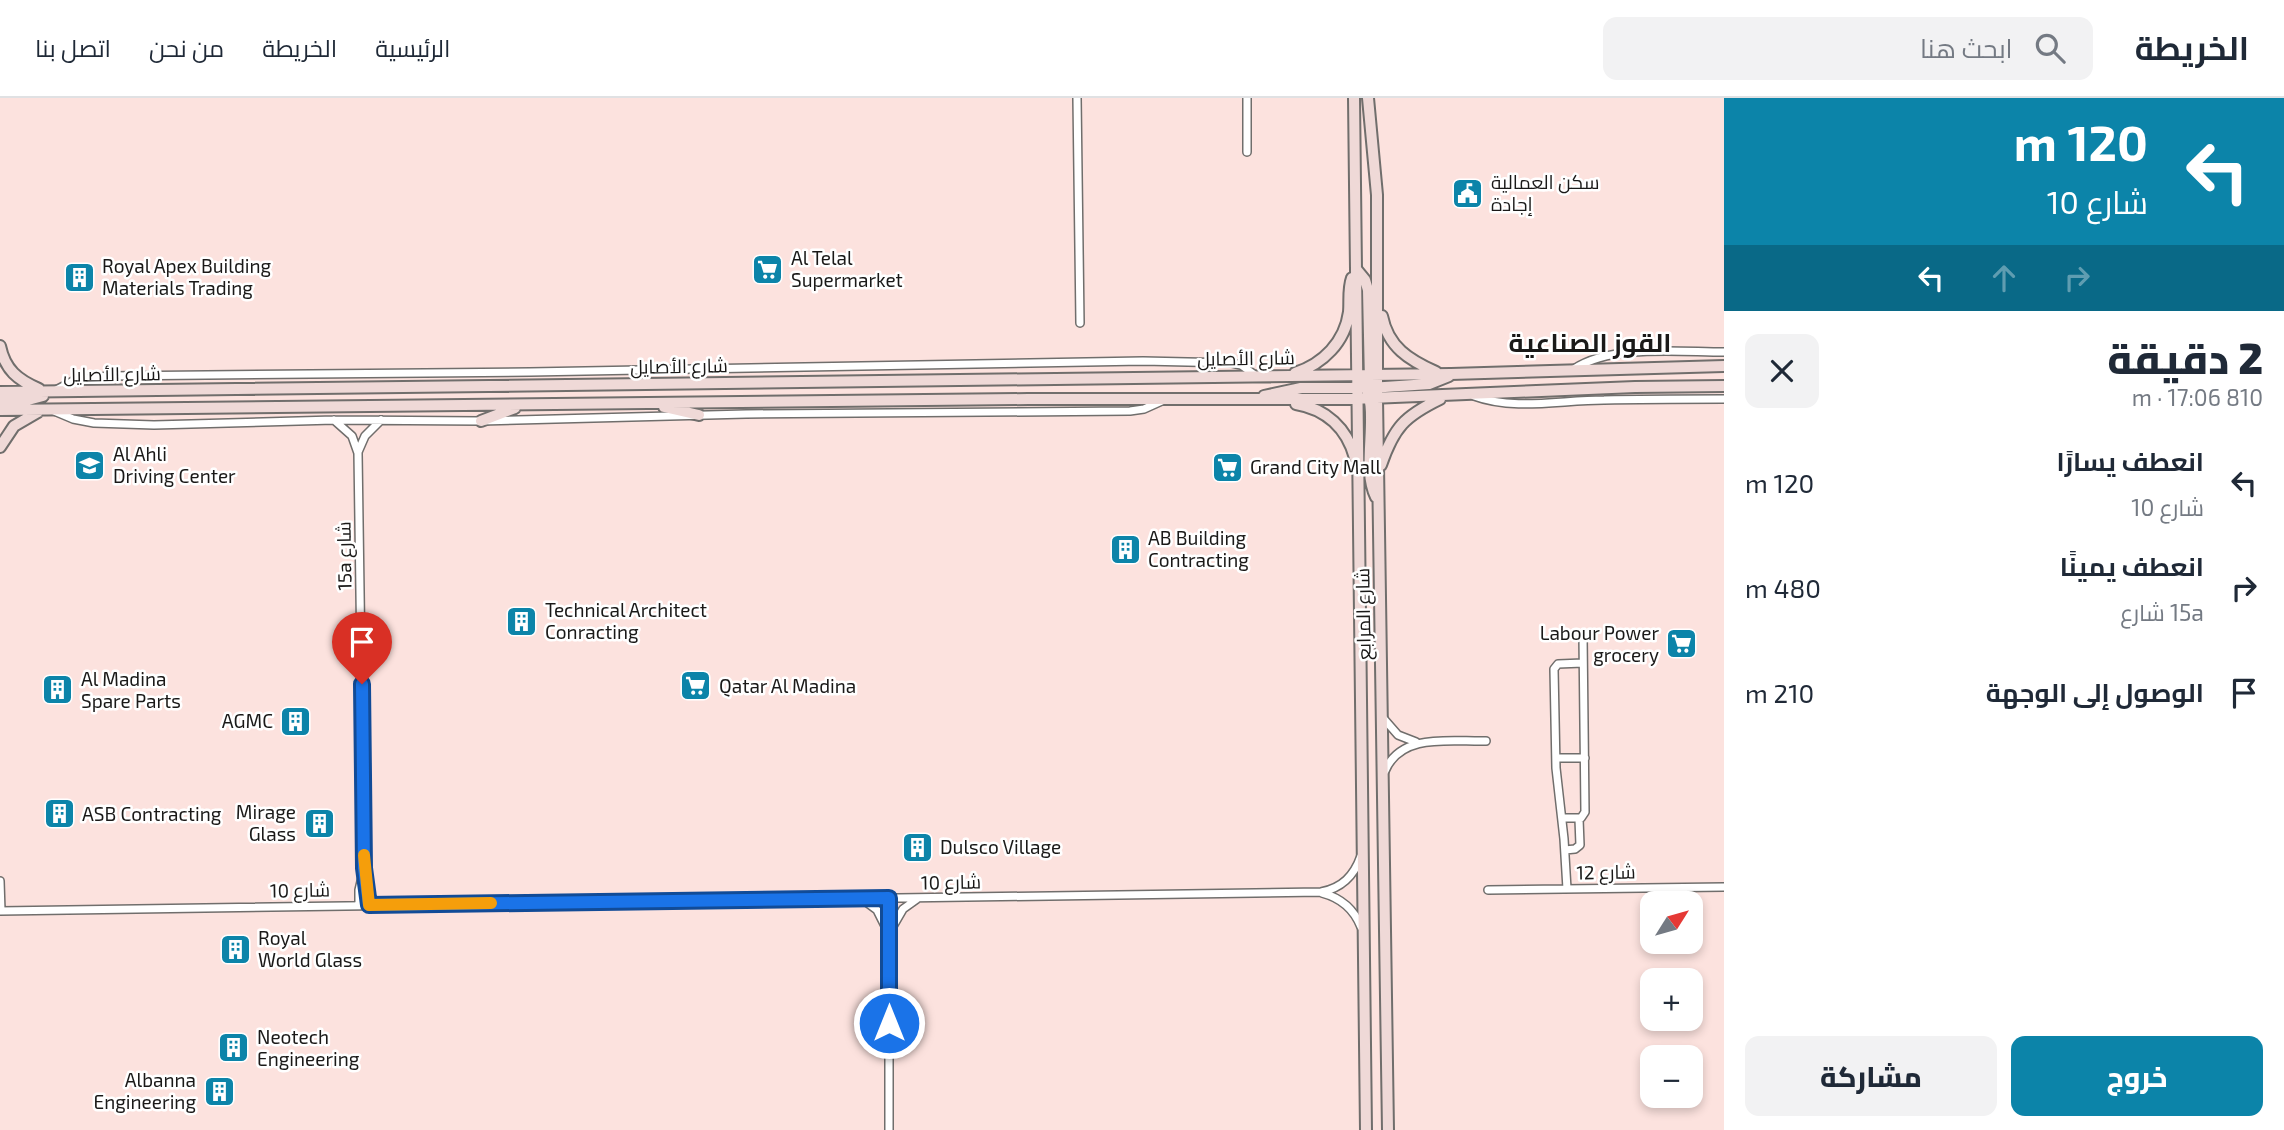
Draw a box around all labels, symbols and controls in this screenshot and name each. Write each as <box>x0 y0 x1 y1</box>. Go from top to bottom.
search box <box>1603 17 2093 80</box>
text: الخريطة <box>2135 27 2249 67</box>
icon: search <box>2031 29 2069 67</box>
text: ابحث هنا <box>1920 32 2013 63</box>
text: اتصل بنا <box>35 33 111 62</box>
text: من نحن <box>149 33 224 62</box>
text: الخريطة <box>262 33 337 62</box>
text: الرئيسية <box>375 33 450 62</box>
text: 120 m <box>2014 112 2148 171</box>
icon: left <box>2172 126 2263 217</box>
place label: سكن العمالية إجادة <box>1491 170 1599 216</box>
public building icon: سكن العمالية إجادة <box>1451 176 1485 210</box>
text: شارع 10 <box>2047 182 2148 220</box>
place label: Al Telal Supermarket <box>791 246 903 291</box>
supermarket icon: Al Telal Supermarket <box>751 252 785 286</box>
place label: Royal Apex Building Materials Trading <box>102 254 272 299</box>
icon: left <box>1912 259 1950 297</box>
icon: ahead <box>1985 259 2023 297</box>
icon: right <box>2058 259 2096 297</box>
building icon: Royal Apex Building Materials Trading <box>62 260 96 294</box>
district label: القوز الصناعية <box>1509 326 1671 359</box>
text: 2 دقيقة <box>2107 332 2263 382</box>
button: close <box>1745 334 1819 408</box>
street label: شارع الأصايل <box>1197 345 1295 373</box>
street label: شارع الأصايل <box>630 353 728 381</box>
street label: شارع الأصايل <box>63 361 161 389</box>
text: 810 m · 17:06 <box>2132 383 2263 411</box>
place label: Al Ahli Driving Center <box>113 442 236 487</box>
text: انعطف يسارًا <box>2057 445 2204 476</box>
school or university icon: Al Ahli Driving Center <box>73 448 107 482</box>
supermarket icon: Grand City Mall <box>1210 450 1244 484</box>
place label: Grand City Mall <box>1250 455 1382 478</box>
icon: left <box>2225 464 2263 502</box>
text: 120 m <box>1745 467 1814 498</box>
text: شارع 10 <box>2131 493 2204 521</box>
street label: 15a شارع <box>331 521 359 591</box>
place label: AB Building Contracting <box>1148 526 1249 571</box>
building icon: AB Building Contracting <box>1108 532 1142 566</box>
text: انعطف يمينًا <box>2060 550 2204 581</box>
street label: شارع المرابع <box>1350 568 1378 660</box>
icon: right <box>2225 569 2263 607</box>
text: 480 m <box>1745 572 1821 603</box>
place label: Technical Architect Conracting <box>545 598 707 643</box>
text: 15a شارع <box>2120 598 2204 626</box>
building icon: Technical Architect Conracting <box>505 604 539 638</box>
pin <box>332 612 392 684</box>
place label: Labour Power grocery <box>1540 621 1659 666</box>
icon: arrive <box>343 623 381 661</box>
supermarket icon: Labour Power grocery <box>1665 627 1699 661</box>
place label: Al Madina Spare Parts <box>81 667 181 712</box>
supermarket icon: Qatar Al Madina <box>679 669 713 703</box>
building icon: Al Madina Spare Parts <box>41 673 75 707</box>
place label: Qatar Al Madina <box>719 674 856 697</box>
icon: arrive <box>2225 674 2263 712</box>
text: الوصول إلى الوجهة <box>1986 676 2204 707</box>
text: 210 m <box>1745 677 1814 708</box>
building icon: AGMC <box>279 704 313 738</box>
place label: AGMC <box>222 709 273 732</box>
building icon: ASB Contracting <box>42 797 76 831</box>
place label: Mirage Glass <box>236 800 296 845</box>
place label: ASB Contracting <box>82 802 222 825</box>
building icon: Mirage Glass <box>302 806 336 840</box>
building icon: Dulsco Village <box>900 830 934 864</box>
place label: Dulsco Village <box>940 835 1061 858</box>
street label: شارع 12 <box>1576 859 1636 887</box>
street label: شارع 10 <box>921 869 981 897</box>
street label: شارع 10 <box>270 877 330 905</box>
north arrow <box>1640 891 1703 954</box>
map controls <box>1640 891 1703 1108</box>
place label: Royal World Glass <box>258 926 362 971</box>
building icon: Royal World Glass <box>218 932 252 966</box>
button: + <box>1640 968 1703 1031</box>
position arrow <box>852 986 926 1060</box>
place label: Neotech Engineering <box>257 1025 360 1070</box>
building icon: Neotech Engineering <box>217 1031 251 1065</box>
button: مشاركة <box>1745 1036 1997 1116</box>
button: خروج <box>2011 1036 2263 1116</box>
button: − <box>1640 1045 1703 1108</box>
place label: Albanna Engineering <box>94 1068 196 1113</box>
building icon: Albanna Engineering <box>202 1074 236 1108</box>

